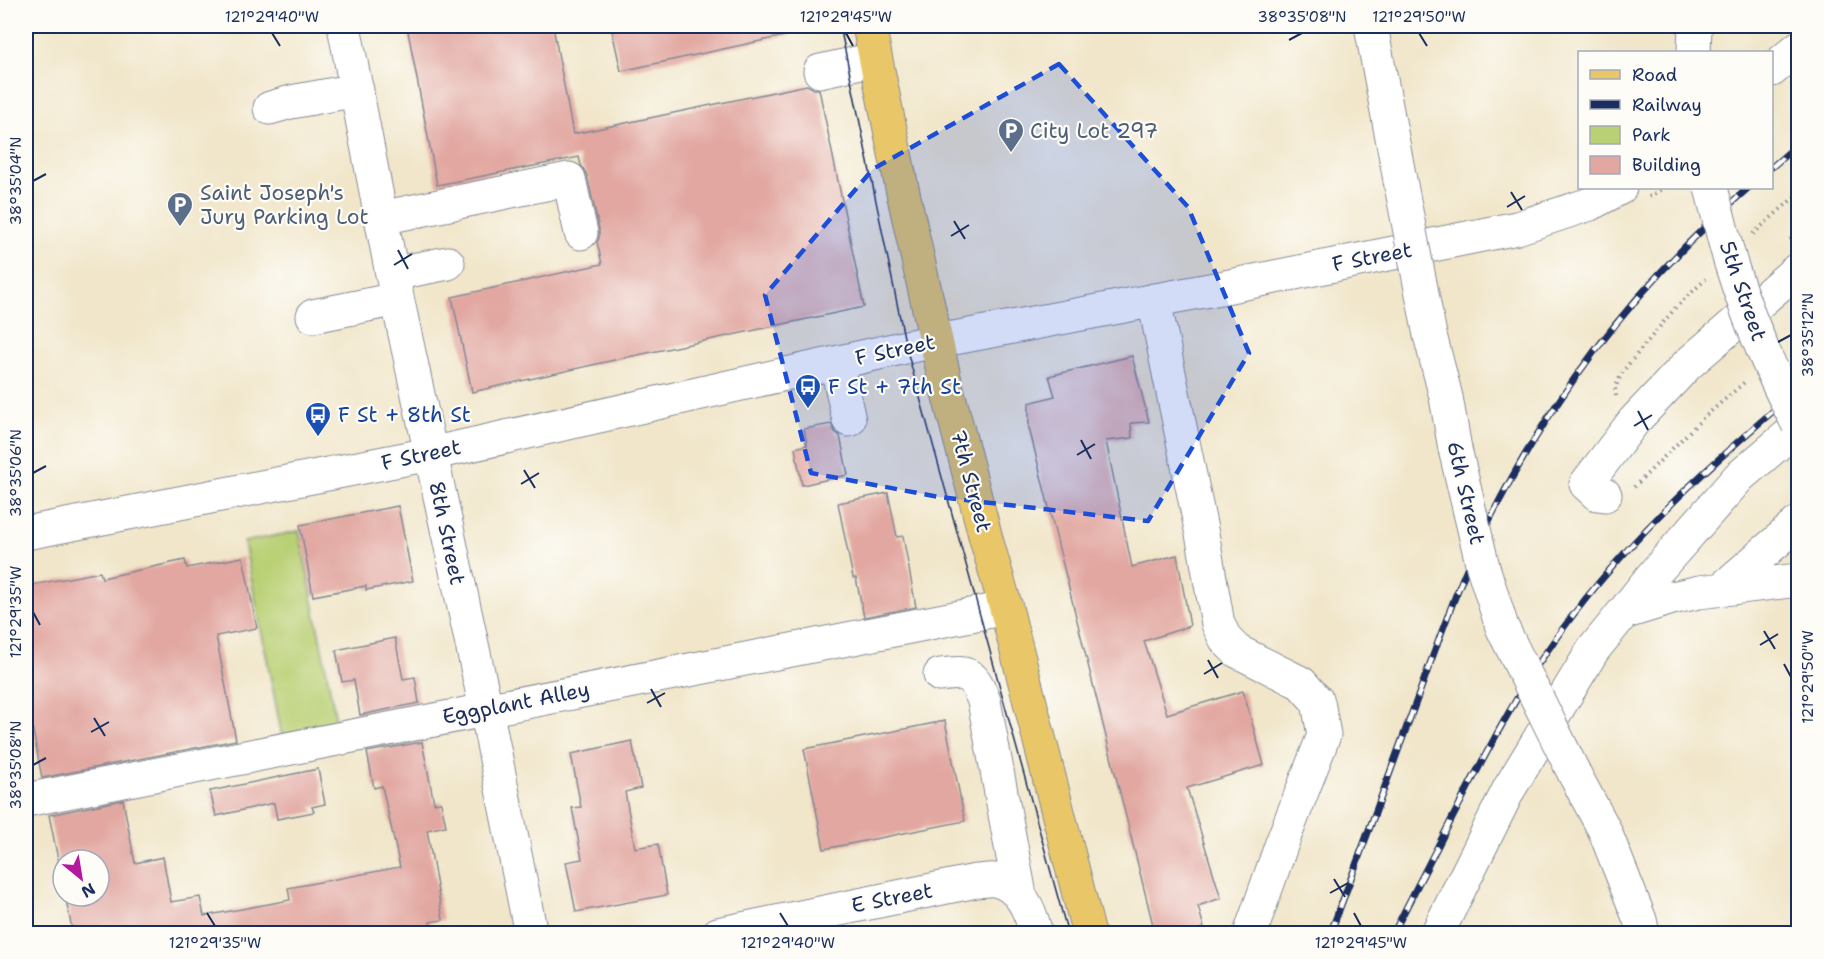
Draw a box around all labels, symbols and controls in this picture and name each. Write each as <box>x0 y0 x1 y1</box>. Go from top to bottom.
text: 121°29'40"W <box>225 7 319 27</box>
text: 121°29'45"W <box>800 7 892 27</box>
text: 38°35'08"N <box>1258 7 1346 27</box>
text: 121°29'50"W <box>1372 7 1466 27</box>
legend <box>1578 51 1773 189</box>
text: Road <box>1632 63 1677 87</box>
text: Railway <box>1632 93 1702 117</box>
parking icon: City Lot 297 <box>996 116 1026 154</box>
place label: City Lot 297 <box>1030 117 1158 145</box>
text: Park <box>1632 123 1671 147</box>
text: 38°35'04"N <box>6 137 26 225</box>
text: Building <box>1632 153 1701 177</box>
place label: Saint Joseph's Jury Parking Lot <box>200 179 369 231</box>
parking icon: Saint Joseph's Jury Parking Lot <box>165 190 195 228</box>
street label: F Street <box>1330 236 1414 278</box>
street label: 5th Street <box>1713 237 1773 345</box>
text: 38°35'12"N <box>1798 293 1818 377</box>
street label: F Street <box>853 328 937 372</box>
bus stop icon: F St + 7th St <box>793 372 823 410</box>
place label: F St + 7th St <box>828 373 961 401</box>
bus stop icon: F St + 8th St <box>303 400 333 438</box>
place label: F St + 8th St <box>338 401 471 429</box>
street label: 7th Street <box>944 427 998 535</box>
text: 38°35'06"N <box>6 429 26 517</box>
street label: F Street <box>379 433 463 477</box>
street label: 6th Street <box>1441 439 1491 547</box>
street label: 8th Street <box>422 479 472 587</box>
text: 121°29'35"W <box>6 566 26 658</box>
text: 121°29'50"W <box>1798 630 1818 724</box>
street label: Eggplant Alley <box>440 675 592 731</box>
text: 38°35'08"N <box>6 721 26 809</box>
north arrow <box>51 848 111 908</box>
street label: E Street <box>849 876 935 920</box>
text: N <box>78 878 99 903</box>
text: 121°29'35"W <box>169 933 261 953</box>
text: 121°29'40"W <box>741 933 835 953</box>
text: 121°29'45"W <box>1315 933 1407 953</box>

